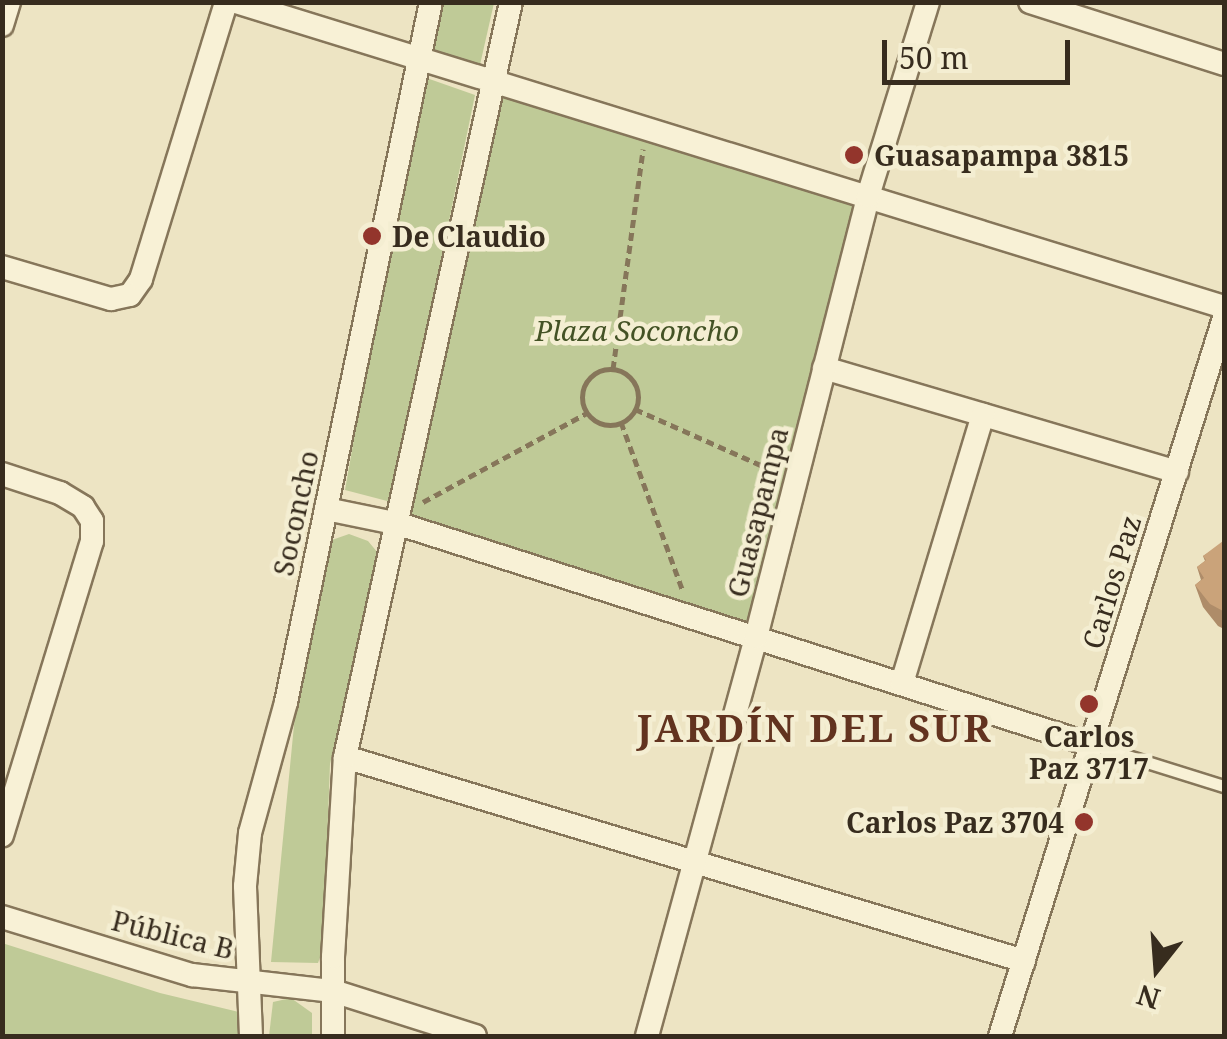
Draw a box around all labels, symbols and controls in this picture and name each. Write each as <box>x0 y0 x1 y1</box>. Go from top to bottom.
scale bar <box>887 20 1074 82</box>
text: 50 m <box>899 37 969 78</box>
place label: Guasapampa 3815 <box>874 138 1129 172</box>
marker: Guasapampa 3815 <box>843 144 865 166</box>
place label: De Claudio <box>392 219 546 253</box>
marker: De Claudio <box>361 225 383 247</box>
park label: Plaza Soconcho <box>535 313 739 347</box>
street label: Guasapampa <box>720 423 794 601</box>
street label: Soconcho <box>265 447 325 579</box>
street label: Carlos Paz <box>1075 511 1147 653</box>
marker: Carlos Paz 3717 <box>1078 693 1100 715</box>
district label: JARDÍN DEL SUR <box>637 705 993 751</box>
place label: Carlos Paz 3717 <box>1029 719 1149 785</box>
place label: Carlos Paz 3704 <box>846 805 1064 839</box>
marker: Carlos Paz 3704 <box>1073 811 1095 833</box>
street label: Pública B <box>108 903 238 965</box>
north arrow <box>1107 919 1207 1019</box>
text: N <box>1132 976 1164 1019</box>

